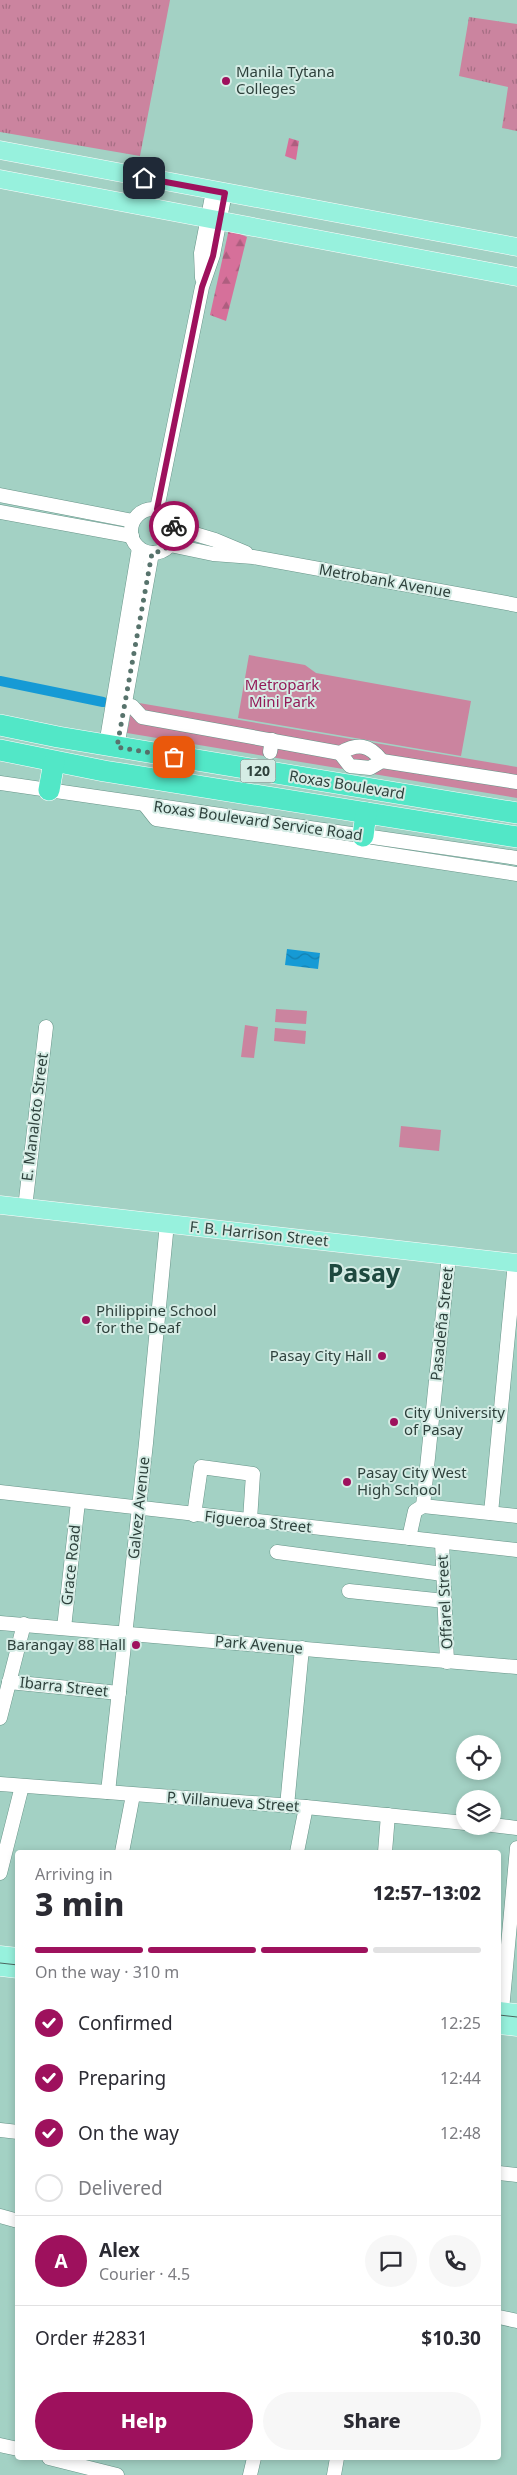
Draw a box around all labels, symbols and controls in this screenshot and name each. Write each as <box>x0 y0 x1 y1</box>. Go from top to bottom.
place label: Manila Tytana Colleges <box>236 61 335 98</box>
marker: Manila Tytana Colleges <box>220 75 232 87</box>
pin <box>123 157 165 199</box>
icon: home <box>130 164 158 192</box>
courier <box>149 501 199 551</box>
icon: bike <box>160 512 188 540</box>
street label: Metrobank Avenue <box>317 559 453 601</box>
park label: Metropark Mini Park <box>245 674 319 711</box>
pin <box>153 736 195 778</box>
icon: bag <box>160 743 188 771</box>
road number: 120 <box>240 759 276 782</box>
street label: Roxas Boulevard <box>288 765 406 803</box>
street label: Roxas Boulevard Service Road <box>152 795 364 845</box>
street label: E. Manaloto Street <box>16 1051 52 1182</box>
street label: F. B. Harrison Street <box>189 1216 330 1250</box>
district label: Pasay <box>328 1255 401 1289</box>
street label: Pasadeña Street <box>425 1265 457 1382</box>
place label: Philippine School for the Deaf <box>96 1300 217 1337</box>
marker: Philippine School for the Deaf <box>80 1314 92 1326</box>
place label: Pasay City Hall <box>270 1345 372 1365</box>
marker: Pasay City Hall <box>376 1350 388 1362</box>
place label: City University of Pasay <box>404 1402 505 1439</box>
marker: City University of Pasay <box>388 1416 400 1428</box>
street label: Galvez Avenue <box>123 1456 153 1560</box>
place label: Pasay City West High School <box>357 1462 467 1499</box>
marker: Pasay City West High School <box>341 1476 353 1488</box>
street label: Figueroa Street <box>203 1505 313 1537</box>
street label: Grace Road <box>56 1524 84 1606</box>
street label: Offarel Street <box>432 1554 456 1650</box>
street label: Park Avenue <box>214 1630 304 1658</box>
place label: Barangay 88 Hall <box>7 1634 126 1654</box>
marker: Barangay 88 Hall <box>130 1639 142 1651</box>
street label: Ibarra Street <box>19 1671 110 1701</box>
map controls <box>456 1735 501 1835</box>
button: locate <box>456 1735 501 1780</box>
street label: P. Villanueva Street <box>166 1786 300 1816</box>
button: layers <box>456 1790 501 1835</box>
text: Arriving in <box>35 1863 113 1885</box>
text: 12:57–13:02 <box>373 1880 481 1906</box>
text: 3 min <box>35 1882 124 1925</box>
text: On the way · 310 m <box>35 1961 179 1983</box>
icon: check <box>35 2009 63 2037</box>
text: Confirmed <box>78 2010 173 2036</box>
text: 12:25 <box>440 2012 481 2034</box>
icon: check <box>35 2064 63 2092</box>
text: Preparing <box>78 2065 166 2091</box>
text: 12:44 <box>440 2067 481 2089</box>
icon: check <box>35 2119 63 2147</box>
text: On the way <box>78 2120 179 2146</box>
text: 12:48 <box>440 2122 481 2144</box>
text: Delivered <box>78 2175 163 2201</box>
button: chat <box>365 2235 417 2287</box>
button: phone <box>429 2235 481 2287</box>
text: Alex <box>99 2237 140 2263</box>
text: A <box>54 2248 68 2274</box>
text: Courier · 4.5 <box>99 2263 190 2285</box>
text: Order #2831 <box>35 2325 148 2351</box>
text: $10.30 <box>421 2325 481 2351</box>
button: Help <box>35 2392 253 2450</box>
button: Share <box>263 2392 481 2450</box>

